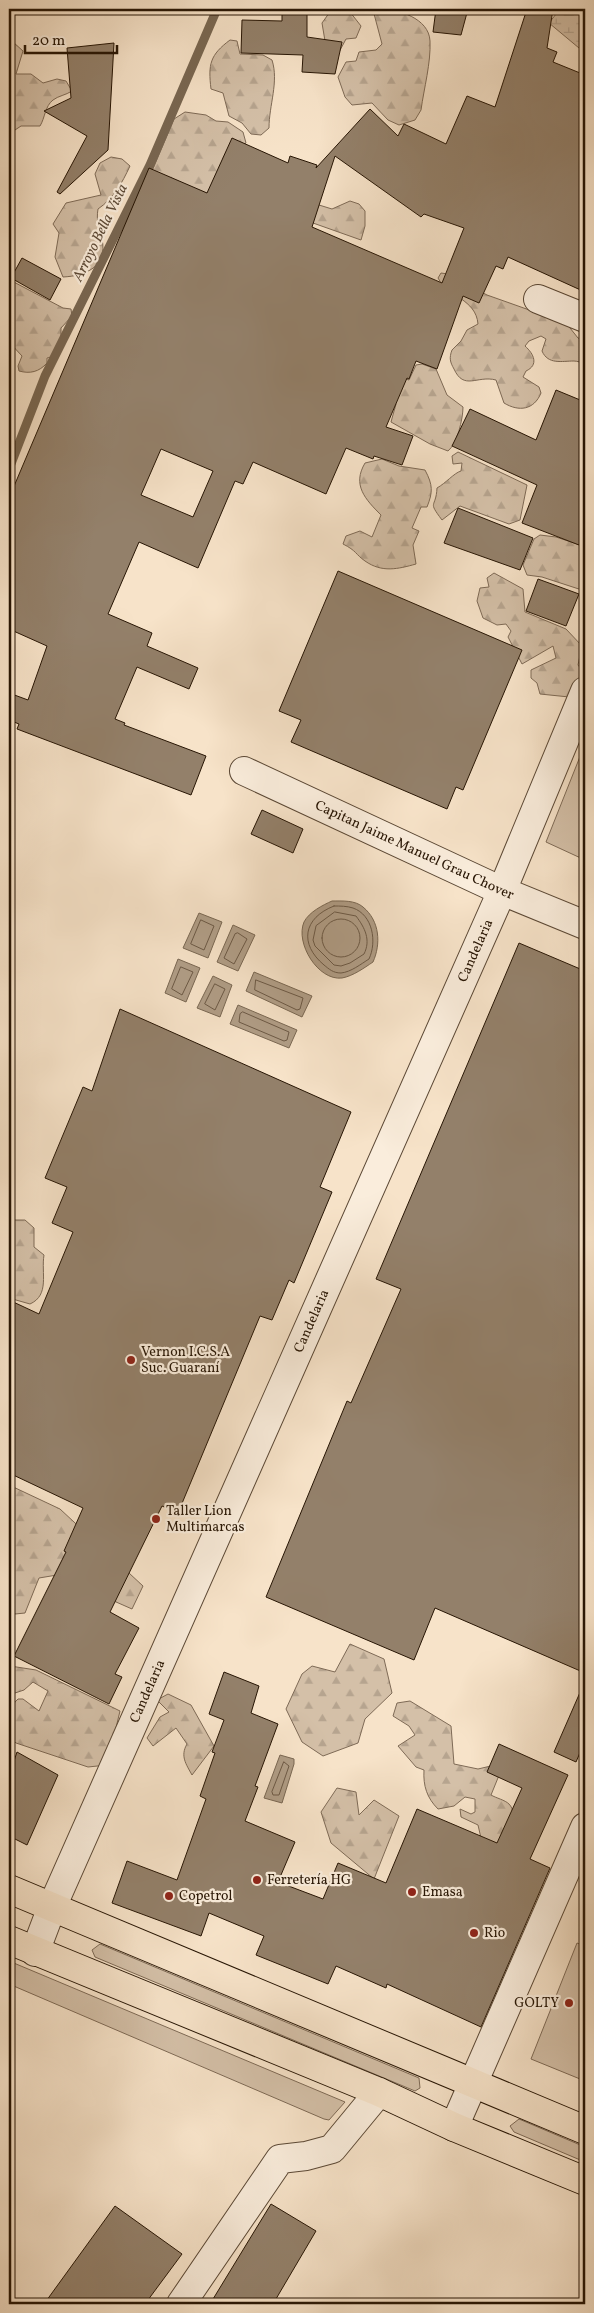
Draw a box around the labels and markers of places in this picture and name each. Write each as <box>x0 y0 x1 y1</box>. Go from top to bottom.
place label: Vernon I.C.S.A Suc. Guaraní <box>141 1343 230 1378</box>
marker: Vernon I.C.S.A Suc. Guaraní <box>125 1354 137 1366</box>
place label: Taller Lion Multimarcas <box>166 1502 244 1537</box>
marker: Taller Lion Multimarcas <box>150 1513 162 1525</box>
place label: Ferretería HG <box>267 1871 351 1890</box>
marker: Ferretería HG <box>251 1874 263 1886</box>
place label: Emasa <box>422 1883 463 1902</box>
marker: Emasa <box>406 1886 418 1898</box>
place label: Copetrol <box>179 1887 233 1906</box>
marker: Copetrol <box>163 1890 175 1902</box>
place label: Rio <box>484 1924 505 1943</box>
marker: Rio <box>468 1927 480 1939</box>
place label: GOLTY <box>514 1994 559 2013</box>
marker: GOLTY <box>563 1997 575 2009</box>

